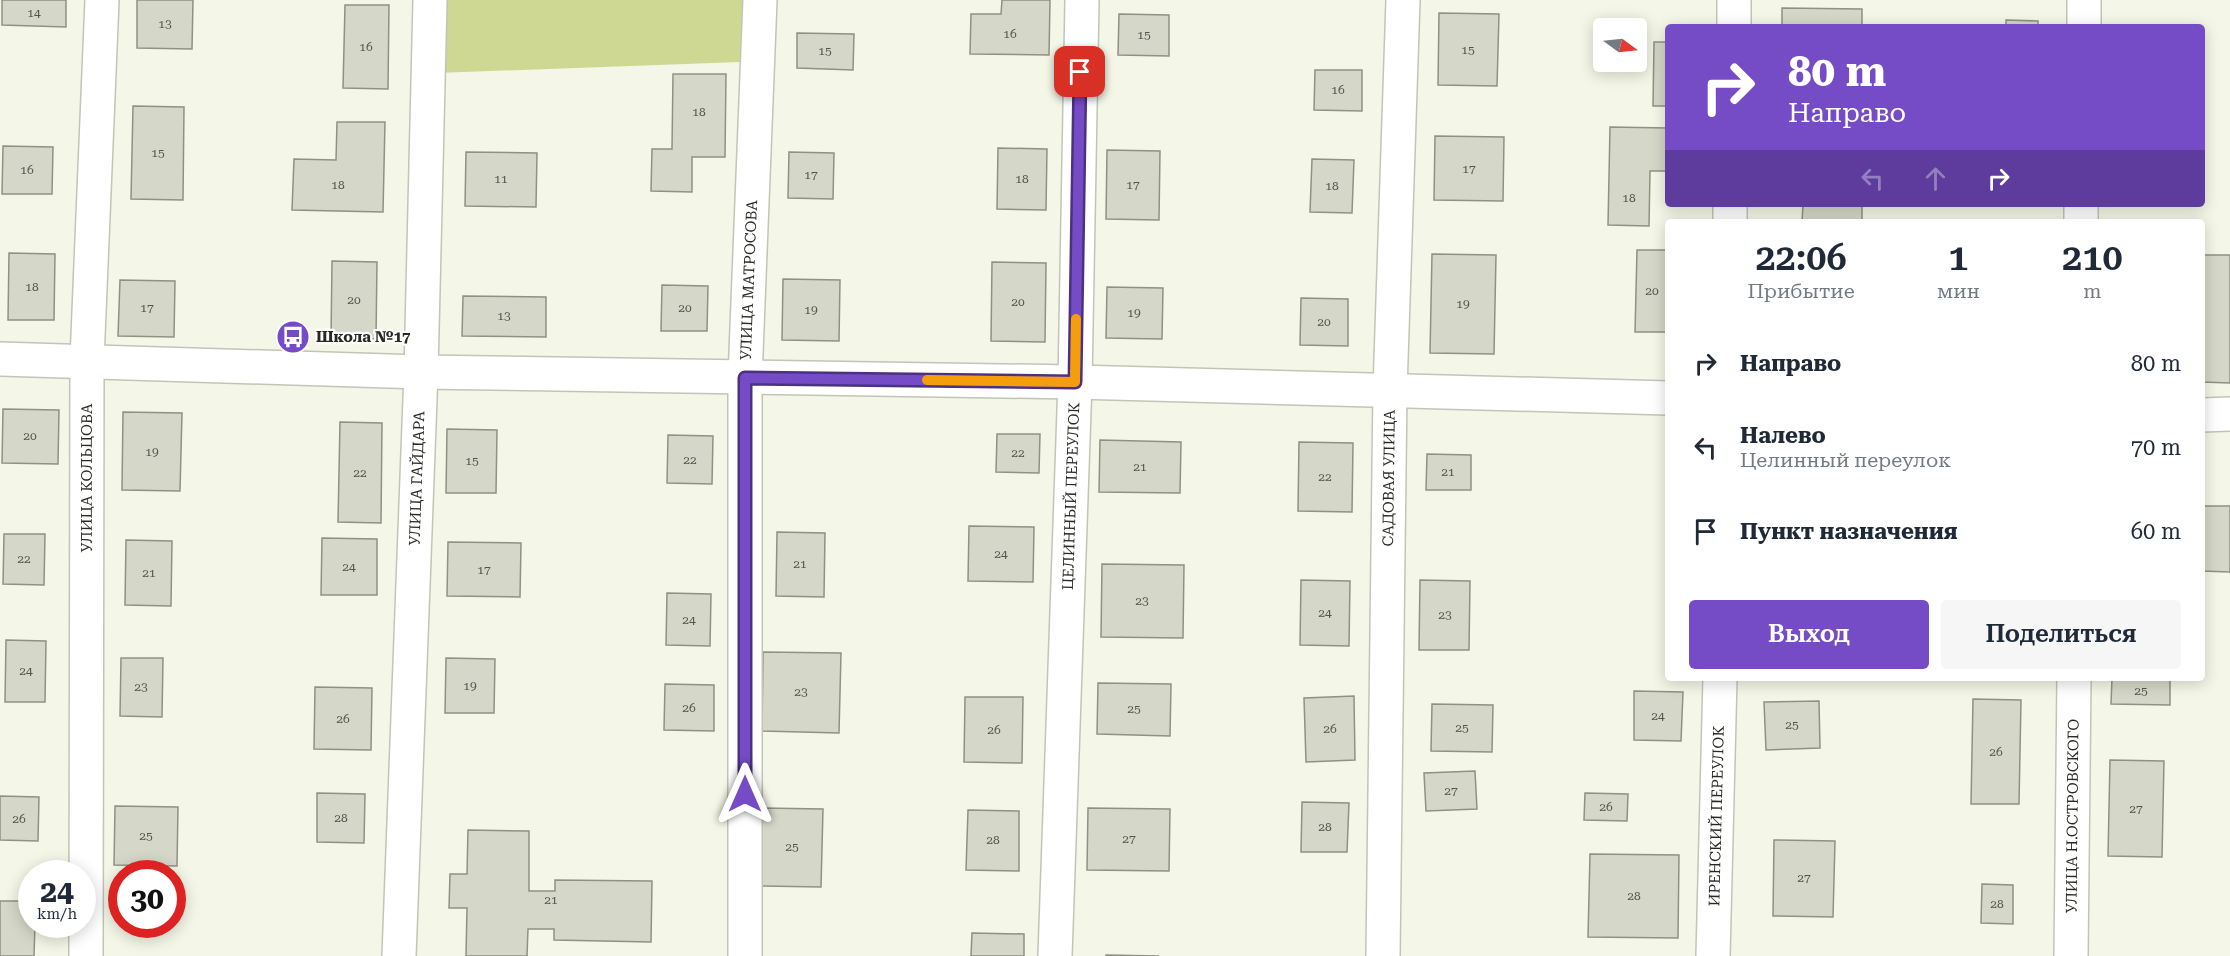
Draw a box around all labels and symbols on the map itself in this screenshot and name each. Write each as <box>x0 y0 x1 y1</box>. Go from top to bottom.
house number: 14 <box>27 6 41 20</box>
house number: 13 <box>158 17 172 31</box>
north arrow <box>1593 18 1647 72</box>
house number: 16 <box>1003 27 1017 41</box>
house number: 15 <box>1137 28 1151 42</box>
house number: 16 <box>359 40 373 54</box>
house number: 15 <box>1461 43 1475 57</box>
house number: 15 <box>818 44 832 58</box>
pin <box>1054 46 1105 97</box>
house number: 16 <box>1331 83 1345 97</box>
house number: 18 <box>692 105 706 119</box>
house number: 15 <box>151 146 165 160</box>
house number: 17 <box>1462 162 1476 176</box>
house number: 16 <box>20 163 34 177</box>
house number: 17 <box>804 168 818 182</box>
house number: 11 <box>494 172 508 186</box>
house number: 18 <box>1015 172 1029 186</box>
house number: 18 <box>331 178 345 192</box>
house number: 17 <box>1126 178 1140 192</box>
house number: 18 <box>1325 179 1339 193</box>
house number: 18 <box>1622 191 1636 205</box>
street label: УЛИЦА МАТРОСОВА <box>737 199 761 360</box>
house number: 18 <box>25 280 39 294</box>
house number: 20 <box>1645 284 1659 298</box>
house number: 20 <box>347 293 361 307</box>
house number: 20 <box>1011 295 1025 309</box>
house number: 19 <box>1456 297 1470 311</box>
house number: 17 <box>140 301 154 315</box>
house number: 20 <box>678 301 692 315</box>
house number: 19 <box>804 303 818 317</box>
house number: 19 <box>1127 306 1141 320</box>
house number: 13 <box>497 309 511 323</box>
house number: 20 <box>1317 315 1331 329</box>
bus stop icon: Школа №17 <box>275 319 311 355</box>
place label: Школа №17 <box>316 328 411 346</box>
street label: ЦЕЛИННЫЙ ПЕРЕУЛОК <box>1059 402 1083 590</box>
street label: УЛИЦА КОЛЬЦОВА <box>78 403 96 552</box>
street label: САДОВАЯ УЛИЦА <box>1379 409 1399 547</box>
street label: УЛИЦА ГАЙДАРА <box>405 410 429 546</box>
house number: 20 <box>23 429 37 443</box>
house number: 19 <box>145 445 159 459</box>
house number: 22 <box>1011 446 1025 460</box>
house number: 22 <box>683 453 697 467</box>
house number: 15 <box>465 454 479 468</box>
house number: 21 <box>1133 460 1147 474</box>
house number: 21 <box>1441 465 1455 479</box>
house number: 22 <box>353 466 367 480</box>
house number: 22 <box>1318 470 1332 484</box>
house number: 24 <box>994 547 1008 561</box>
house number: 22 <box>17 552 31 566</box>
house number: 21 <box>793 557 807 571</box>
house number: 24 <box>342 560 356 574</box>
house number: 17 <box>477 563 491 577</box>
house number: 21 <box>142 566 156 580</box>
house number: 23 <box>1135 594 1149 608</box>
house number: 24 <box>1318 606 1332 620</box>
house number: 23 <box>1438 608 1452 622</box>
house number: 24 <box>682 613 696 627</box>
house number: 24 <box>19 664 33 678</box>
house number: 19 <box>463 679 477 693</box>
house number: 23 <box>134 680 148 694</box>
house number: 25 <box>2134 684 2148 698</box>
house number: 23 <box>794 685 808 699</box>
house number: 26 <box>682 701 696 715</box>
house number: 25 <box>1127 702 1141 716</box>
house number: 24 <box>1651 709 1665 723</box>
house number: 26 <box>336 712 350 726</box>
house number: 25 <box>1785 718 1799 732</box>
street label: УЛИЦА Н.ОСТРОВСКОГО <box>2062 719 2083 913</box>
house number: 25 <box>1455 721 1469 735</box>
house number: 26 <box>1323 722 1337 736</box>
house number: 26 <box>987 723 1001 737</box>
street label: ИРЕНСКИЙ ПЕРЕУЛОК <box>1705 725 1728 907</box>
house number: 26 <box>1989 745 2003 759</box>
position arrow <box>713 762 777 826</box>
house number: 27 <box>1444 784 1458 798</box>
house number: 26 <box>1599 800 1613 814</box>
house number: 27 <box>2129 802 2143 816</box>
house number: 28 <box>334 811 348 825</box>
house number: 26 <box>12 812 26 826</box>
house number: 28 <box>1318 820 1332 834</box>
house number: 25 <box>139 829 153 843</box>
house number: 27 <box>1122 832 1136 846</box>
house number: 28 <box>986 833 1000 847</box>
house number: 25 <box>785 840 799 854</box>
speed limit sign: 30 <box>108 860 186 938</box>
house number: 27 <box>1797 871 1811 885</box>
house number: 28 <box>1627 889 1641 903</box>
house number: 21 <box>544 893 558 907</box>
house number: 28 <box>1990 897 2004 911</box>

